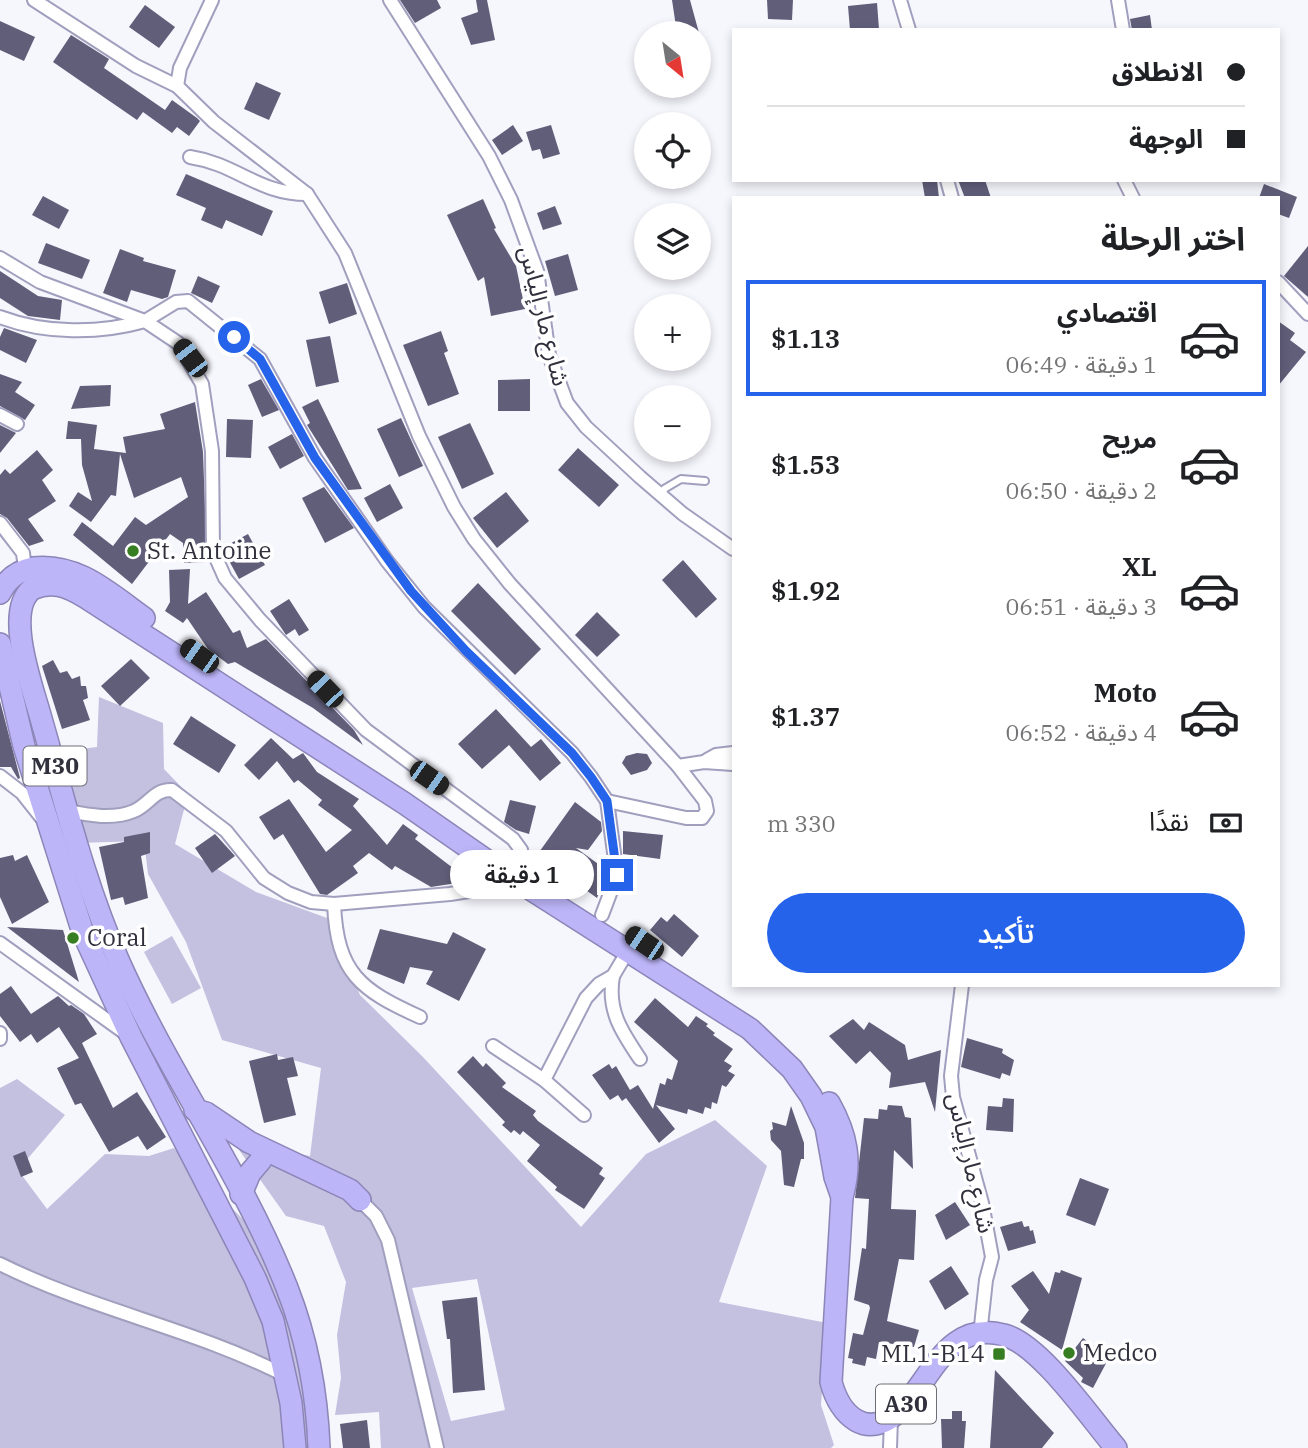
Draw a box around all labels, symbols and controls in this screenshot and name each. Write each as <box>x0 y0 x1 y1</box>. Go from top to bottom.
north arrow <box>634 21 710 98</box>
map controls <box>634 21 711 462</box>
text: الانطلاق <box>1112 54 1203 88</box>
button: locate <box>634 112 711 189</box>
text: الوجهة <box>1129 121 1203 155</box>
button: layers <box>634 203 711 280</box>
text: اختر الرحلة <box>1101 217 1245 259</box>
street label: شارع مار إلياس <box>510 242 578 390</box>
button: + <box>634 294 711 371</box>
text: اقتصادي <box>1057 295 1157 329</box>
icon: car <box>1178 307 1241 370</box>
route start <box>218 321 250 353</box>
text: $1.13 <box>771 321 840 355</box>
car <box>169 335 212 381</box>
text: 1 دقيقة · 06:49 <box>1006 349 1157 379</box>
button: − <box>634 385 711 462</box>
text: مريح <box>1102 421 1157 455</box>
icon: car <box>1178 433 1241 496</box>
text: $1.53 <box>771 447 840 481</box>
text: 2 دقيقة · 06:50 <box>1006 475 1157 505</box>
place label: St. Antoine <box>147 534 271 566</box>
marker: St. Antoine <box>125 543 141 559</box>
text: XL <box>1122 549 1157 583</box>
icon: car <box>1178 559 1241 622</box>
text: $1.92 <box>771 573 840 607</box>
text: 3 دقيقة · 06:51 <box>1006 591 1157 621</box>
car <box>176 635 223 677</box>
car <box>303 667 348 711</box>
text: Moto <box>1094 675 1157 709</box>
icon: car <box>1178 685 1241 748</box>
text: $1.37 <box>771 699 840 733</box>
text: 4 دقيقة · 06:52 <box>1006 717 1157 747</box>
road number: M30 <box>23 746 86 786</box>
car <box>406 757 453 799</box>
text: نقدًا <box>1149 804 1189 838</box>
icon: cash <box>1207 804 1245 842</box>
text: 330 m <box>767 808 836 838</box>
callout: 1 دقيقة <box>449 850 592 900</box>
text: 1 دقيقة <box>485 859 559 889</box>
route end <box>601 859 633 891</box>
button: تأكيد <box>767 893 1245 973</box>
place label: Coral <box>87 921 147 953</box>
car <box>621 923 668 963</box>
marker: Coral <box>65 930 81 946</box>
street label: شارع مار إلياس <box>938 1089 1004 1237</box>
place label: Medco <box>1083 1336 1157 1368</box>
place label: ML1-B14 <box>881 1337 985 1369</box>
marker: Medco <box>1061 1345 1077 1361</box>
marker: ML1-B14 <box>991 1346 1007 1362</box>
road number: A30 <box>876 1385 936 1424</box>

